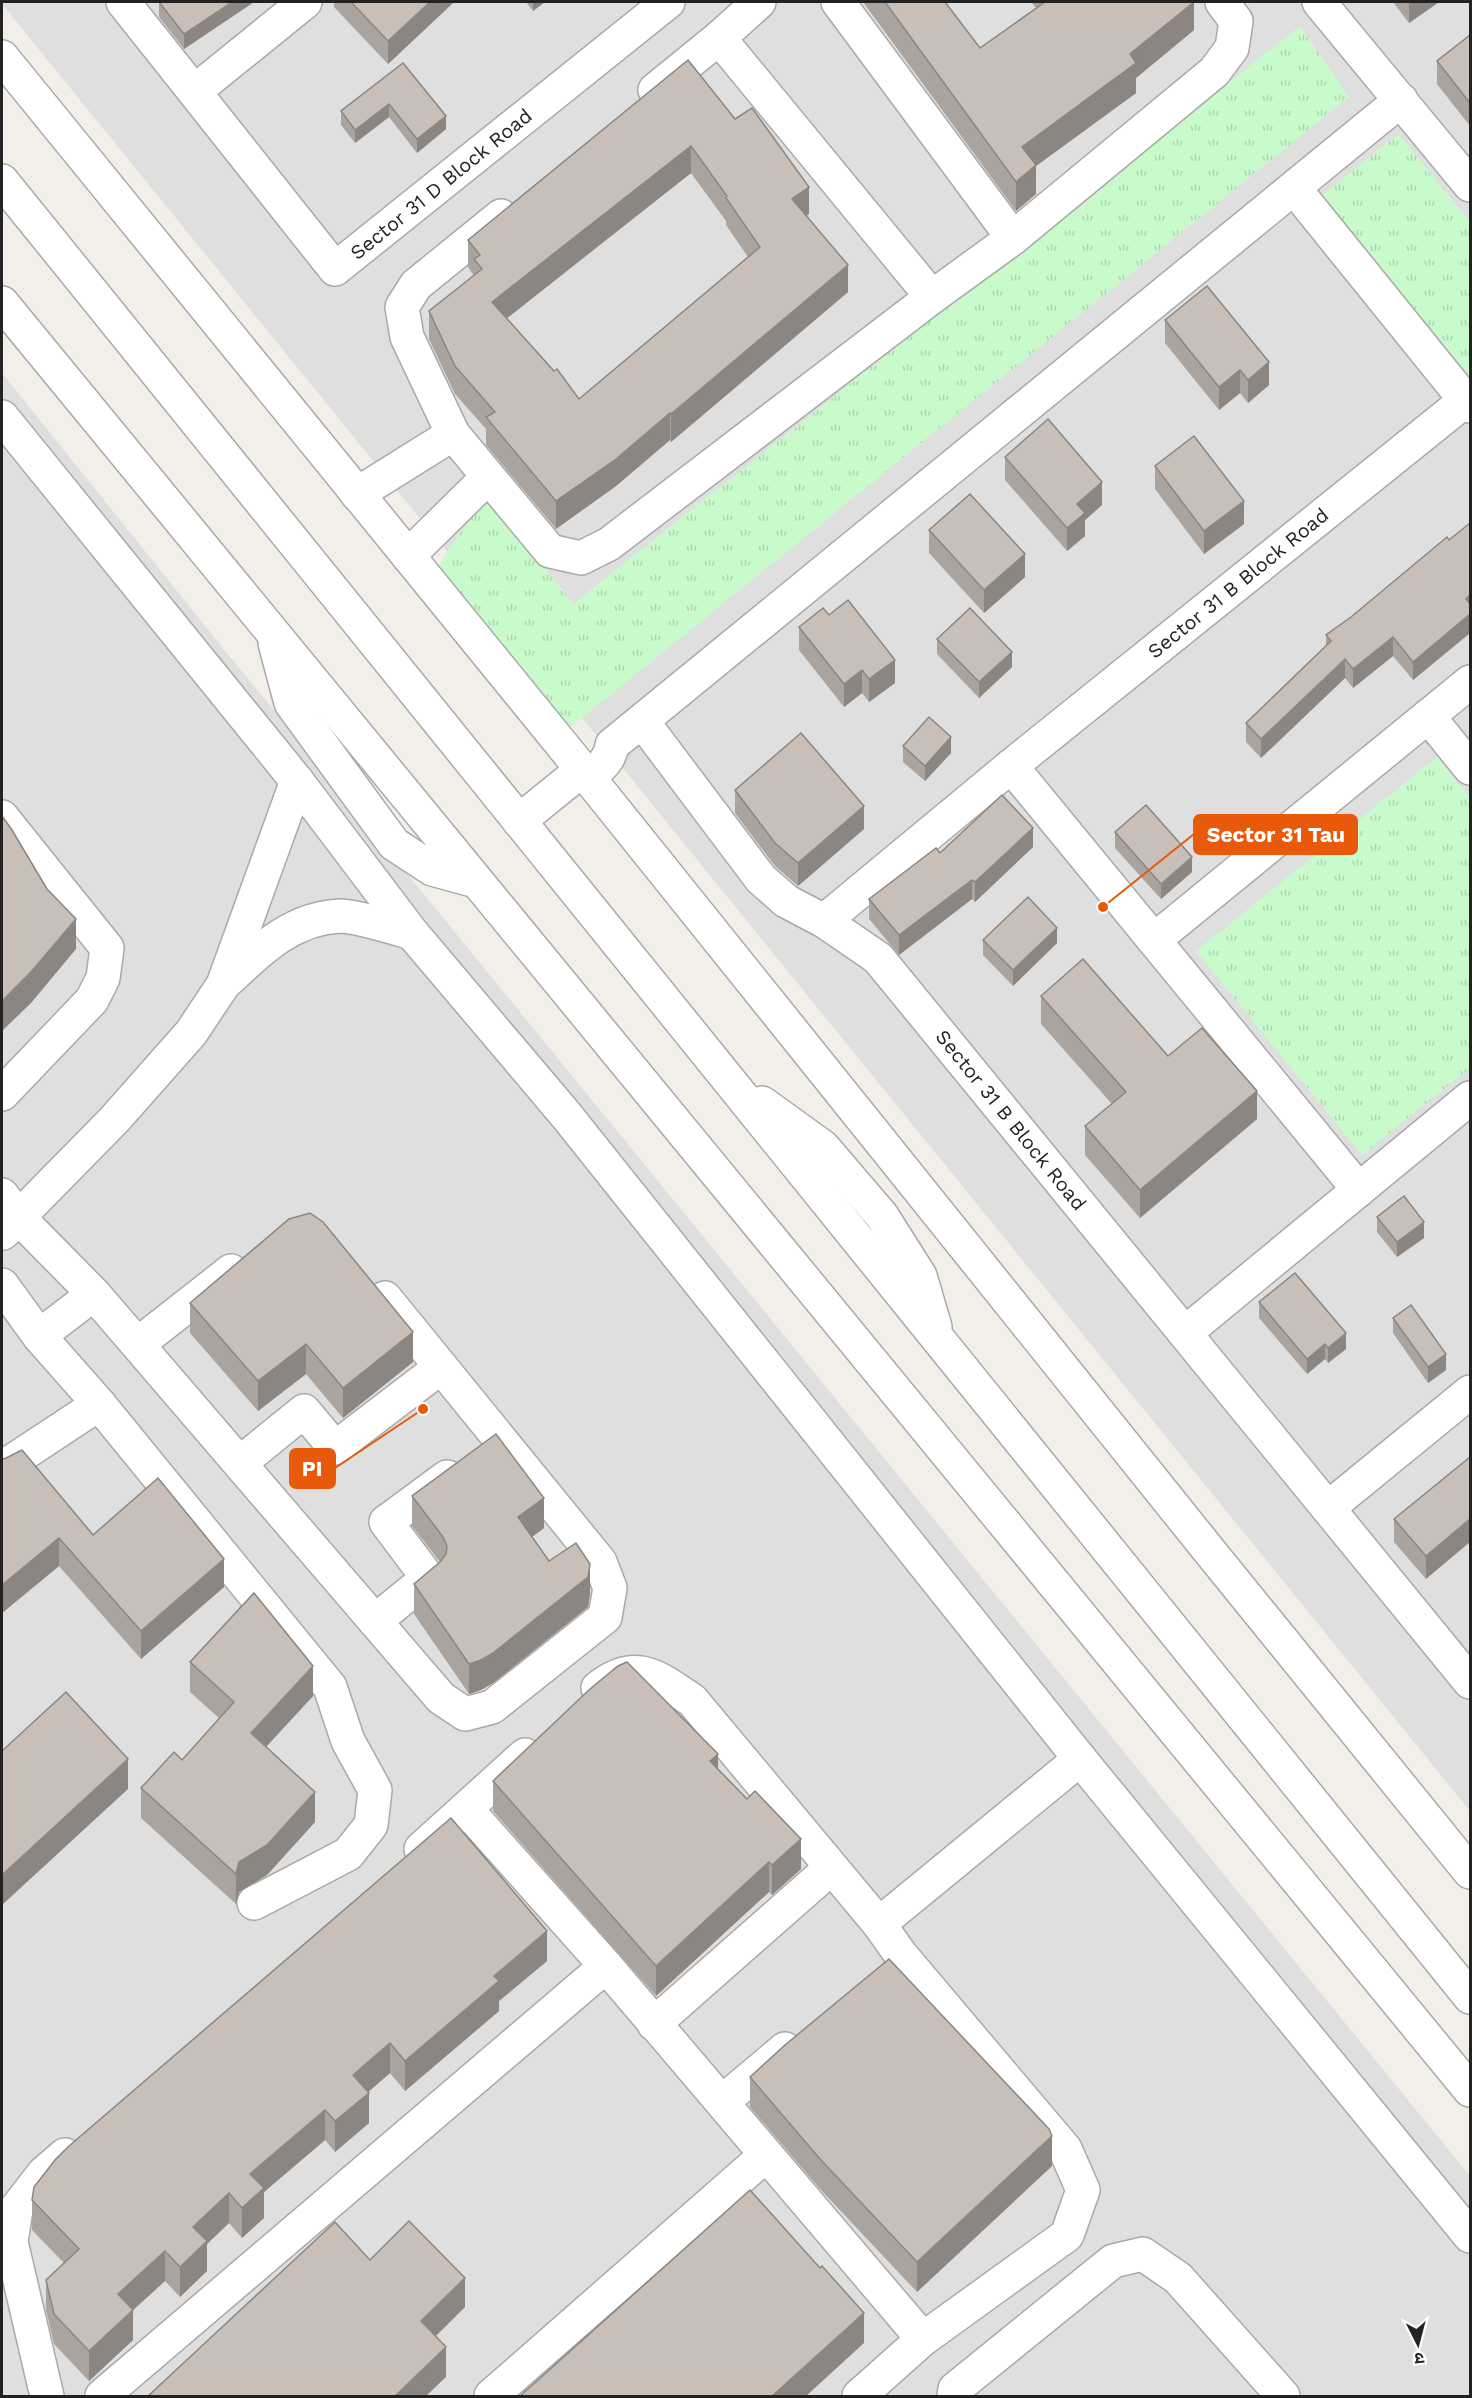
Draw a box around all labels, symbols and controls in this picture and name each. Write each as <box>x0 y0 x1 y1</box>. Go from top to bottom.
street label: Sector 31 D Block Road <box>345 103 537 265</box>
street label: Sector 31 B Block Road <box>1143 503 1333 663</box>
callout: Sector 31 Tau <box>1194 815 1357 854</box>
text: Sector 31 Tau <box>1207 822 1345 847</box>
street label: Sector 31 B Block Road <box>931 1025 1091 1215</box>
callout: PI <box>290 1449 335 1488</box>
text: PI <box>302 1456 322 1481</box>
north arrow <box>1388 2314 1448 2374</box>
text: उ <box>1413 2348 1425 2368</box>

